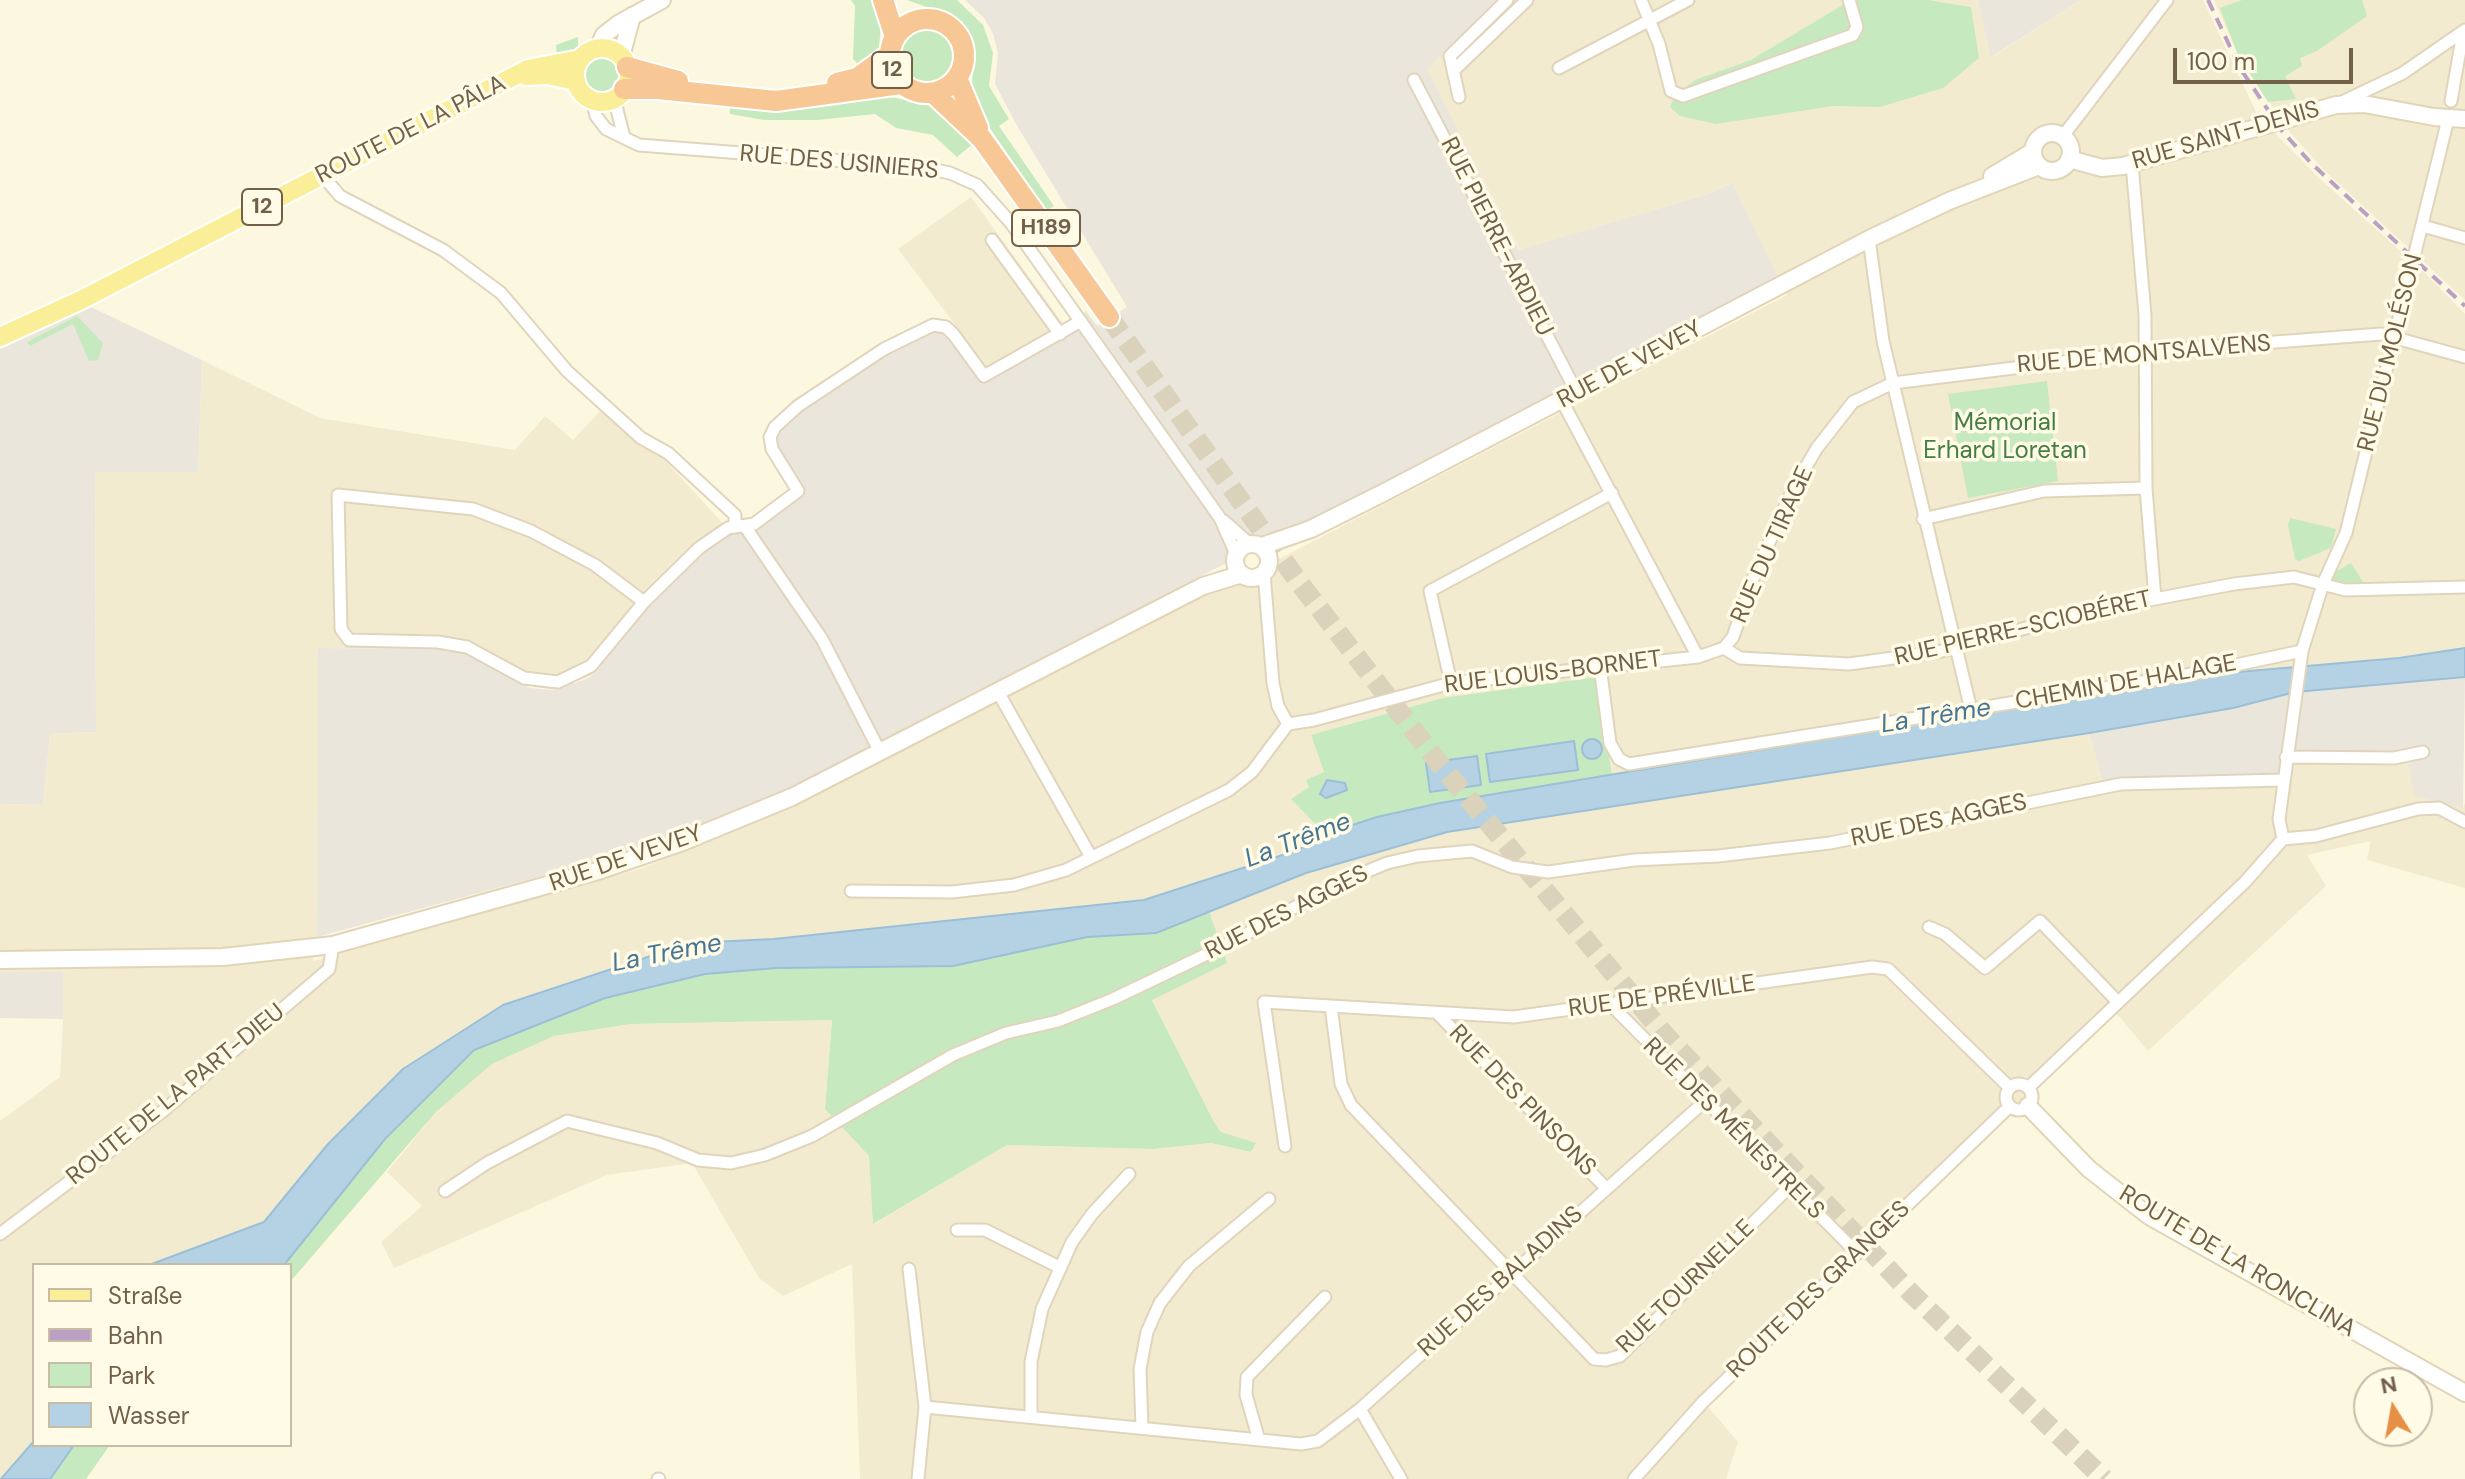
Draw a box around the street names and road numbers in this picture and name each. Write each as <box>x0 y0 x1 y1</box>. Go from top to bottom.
road number: 12 <box>872 52 912 88</box>
street label: ROUTE DE LA PÂLA <box>311 70 511 190</box>
street label: RUE SAINT-DENIS <box>2129 96 2323 176</box>
street label: RUE PIERRE-ARDIEU <box>1433 133 1559 341</box>
street label: RUE DES USINIERS <box>738 140 940 186</box>
road number: 12 <box>242 189 282 225</box>
road number: H189 <box>1012 210 1080 246</box>
street label: RUE DU MOLÉSON <box>2353 251 2429 455</box>
street label: RUE DE VEVEY <box>1553 315 1707 415</box>
street label: RUE DE MONTSALVENS <box>2016 330 2272 380</box>
street label: RUE DU TIRAGE <box>1726 462 1820 628</box>
street label: RUE PIERRE-SCIOBÉRET <box>1892 585 2154 673</box>
street label: RUE LOUIS-BORNET <box>1443 645 1663 701</box>
street label: CHEMIN DE HALAGE <box>2013 649 2239 717</box>
street label: RUE DES AGGES <box>1848 788 2030 854</box>
street label: RUE DE VEVEY <box>546 819 706 899</box>
street label: RUE DES AGGES <box>1201 860 1373 966</box>
street label: RUE DE PRÉVILLE <box>1567 970 1757 1024</box>
street label: ROUTE DE LA PART-DIEU <box>61 998 291 1192</box>
street label: RUE DES PINSONS <box>1442 1019 1602 1183</box>
street label: RUE DES MÉNESTRELS <box>1636 1032 1830 1226</box>
street label: ROUTE DE LA RONCLINA <box>2114 1180 2360 1344</box>
street label: ROUTE DES GRANGES <box>1722 1195 1916 1385</box>
street label: RUE DES BALADINS <box>1413 1200 1589 1364</box>
street label: RUE TOURNELLE <box>1611 1214 1761 1360</box>

